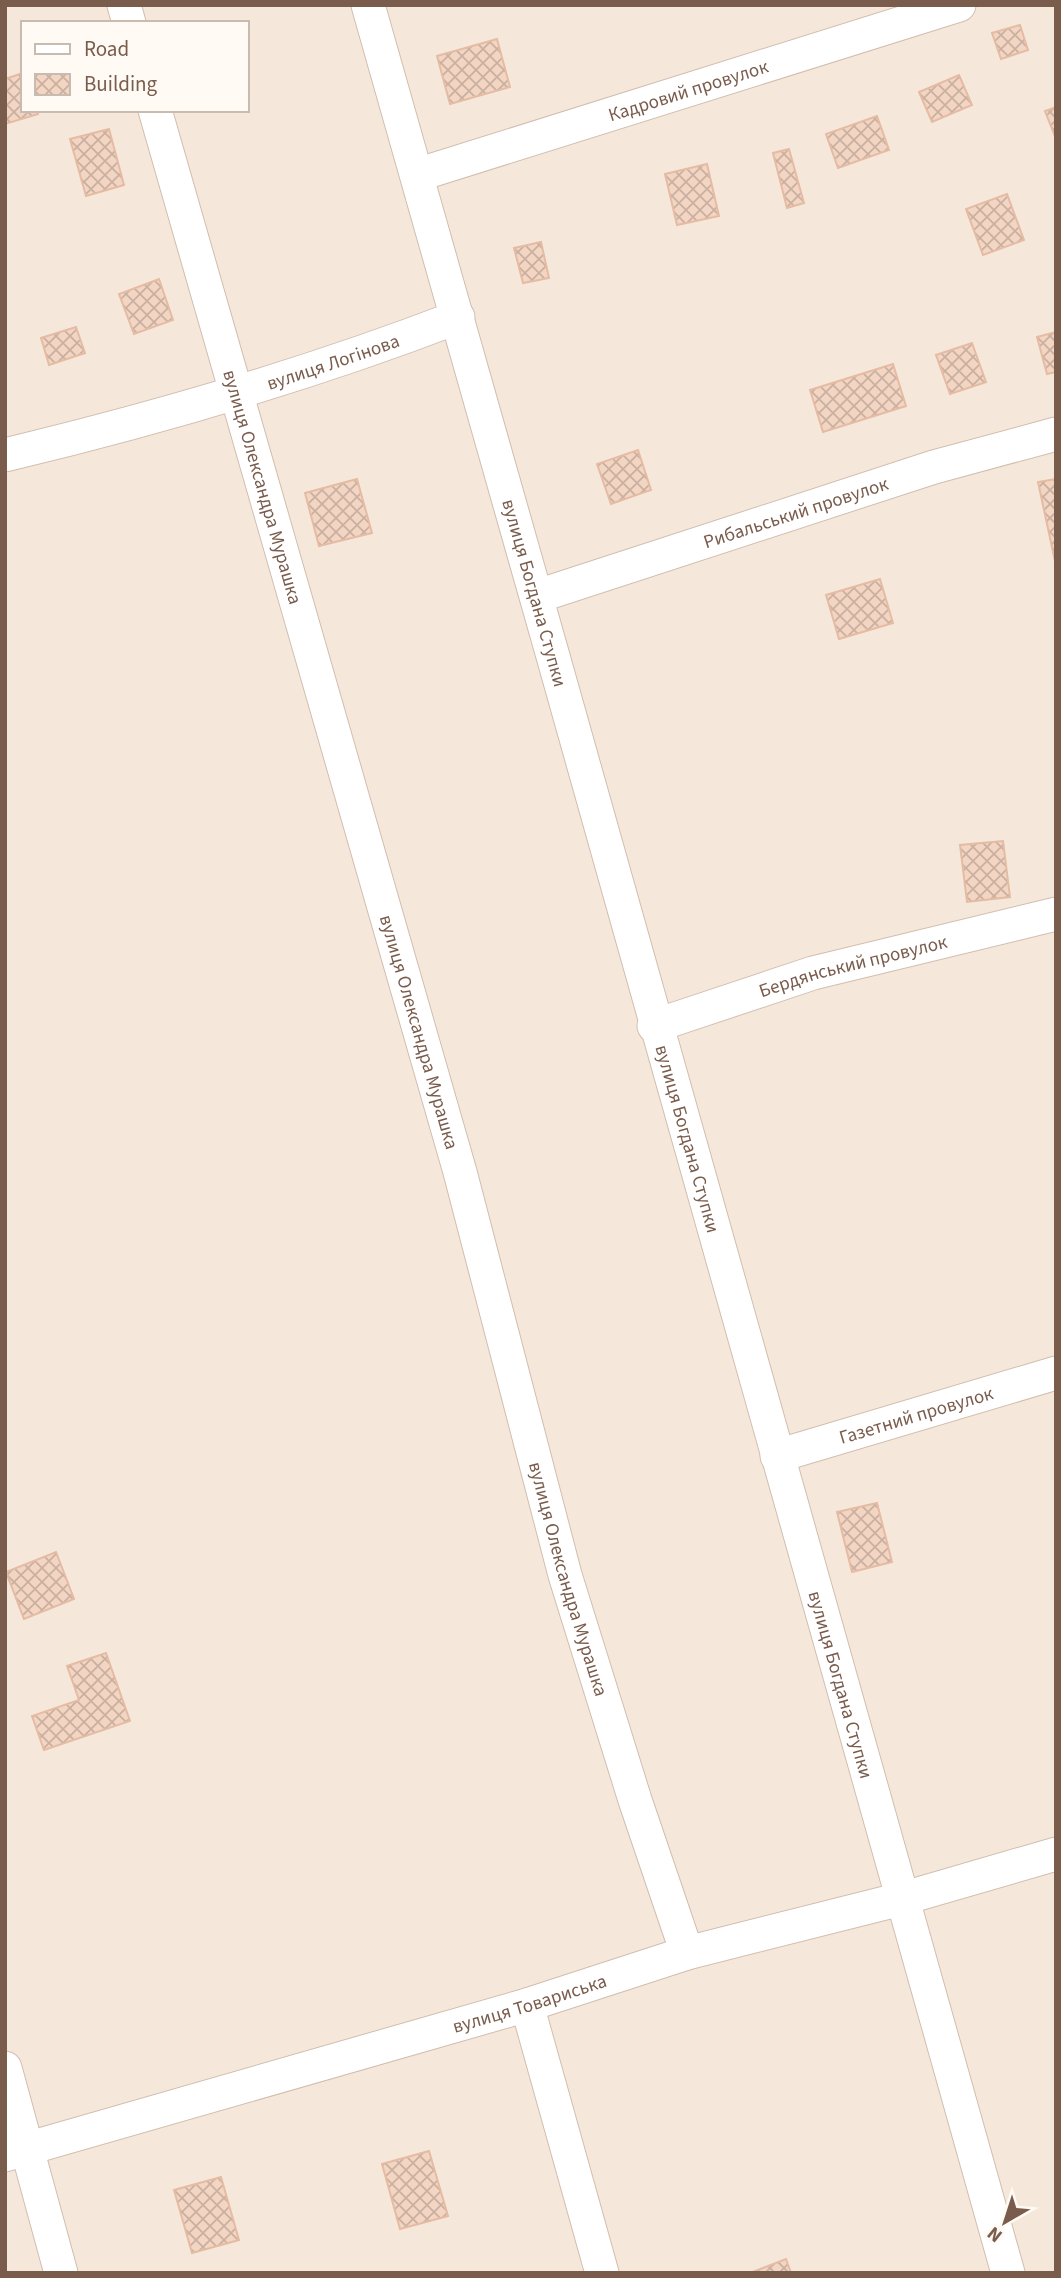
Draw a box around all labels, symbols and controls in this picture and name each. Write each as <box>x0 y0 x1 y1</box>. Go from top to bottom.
legend <box>21 21 248 112</box>
text: Road <box>84 34 129 64</box>
street label: Кадровий провулок <box>605 53 772 129</box>
text: Building <box>84 69 158 99</box>
street label: вулиця Логінова <box>264 328 403 398</box>
street label: вулиця Олександра Мурашка <box>215 367 308 608</box>
street label: Рибальський провулок <box>700 471 893 556</box>
street label: вулиця Богдана Ступки <box>494 496 573 690</box>
street label: вулиця Олександра Мурашка <box>372 912 465 1153</box>
street label: Бердянський провулок <box>756 929 951 1005</box>
street label: вулиця Богдана Ступки <box>648 1042 726 1236</box>
street label: Газетний провулок <box>836 1380 997 1452</box>
street label: вулиця Олександра Мурашка <box>521 1459 614 1700</box>
street label: вулиця Богдана Ступки <box>801 1588 879 1782</box>
street label: вулиця Товариська <box>450 1968 610 2041</box>
north arrow <box>970 2187 1040 2257</box>
text: N <box>982 2220 1009 2249</box>

